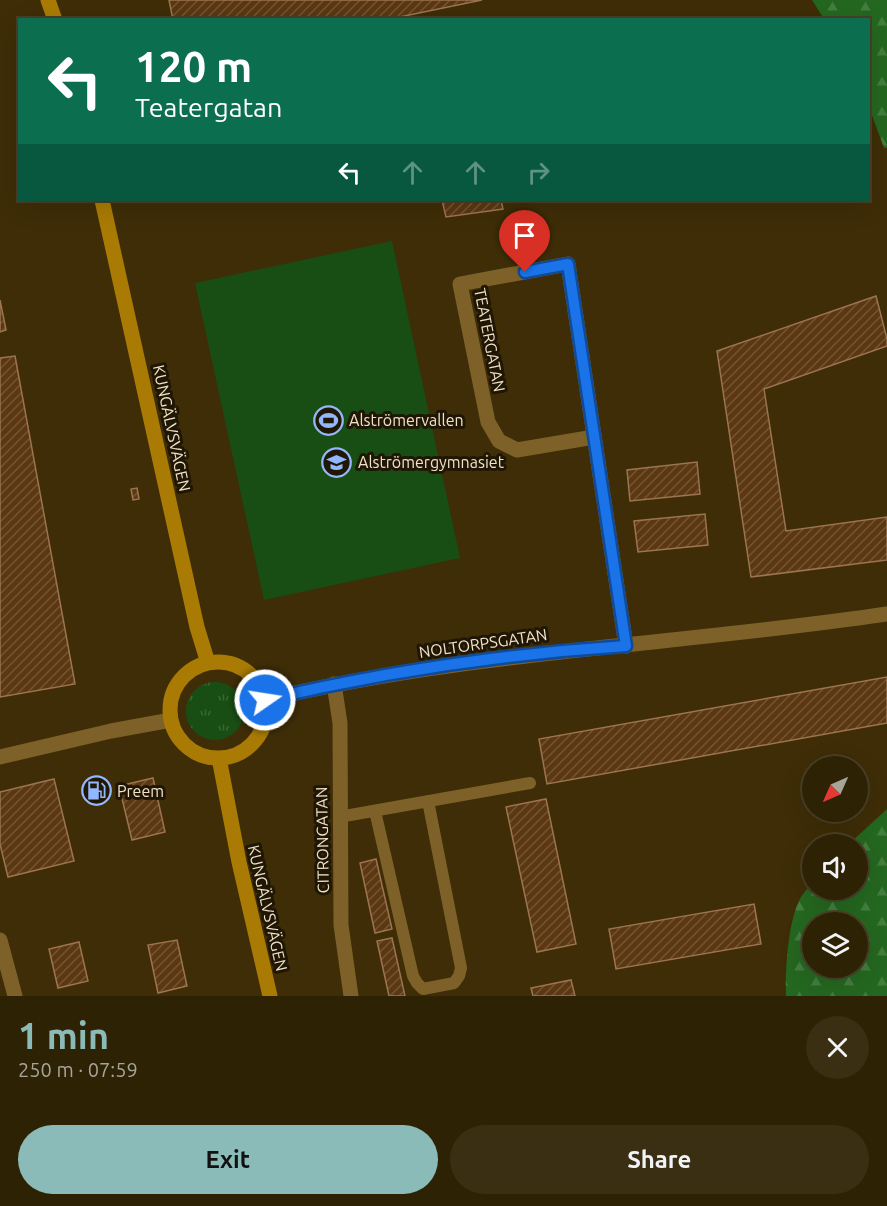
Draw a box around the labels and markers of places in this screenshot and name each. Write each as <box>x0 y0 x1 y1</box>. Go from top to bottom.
pin <box>499 210 550 272</box>
sports icon: Alströmervallen <box>312 404 344 436</box>
place label: Alströmervallen <box>349 411 464 429</box>
school or university icon: Alströmergymnasiet <box>321 446 353 478</box>
place label: Alströmergymnasiet <box>358 453 505 471</box>
fuel station icon: Preem <box>80 775 112 807</box>
place label: Preem <box>117 782 164 800</box>

